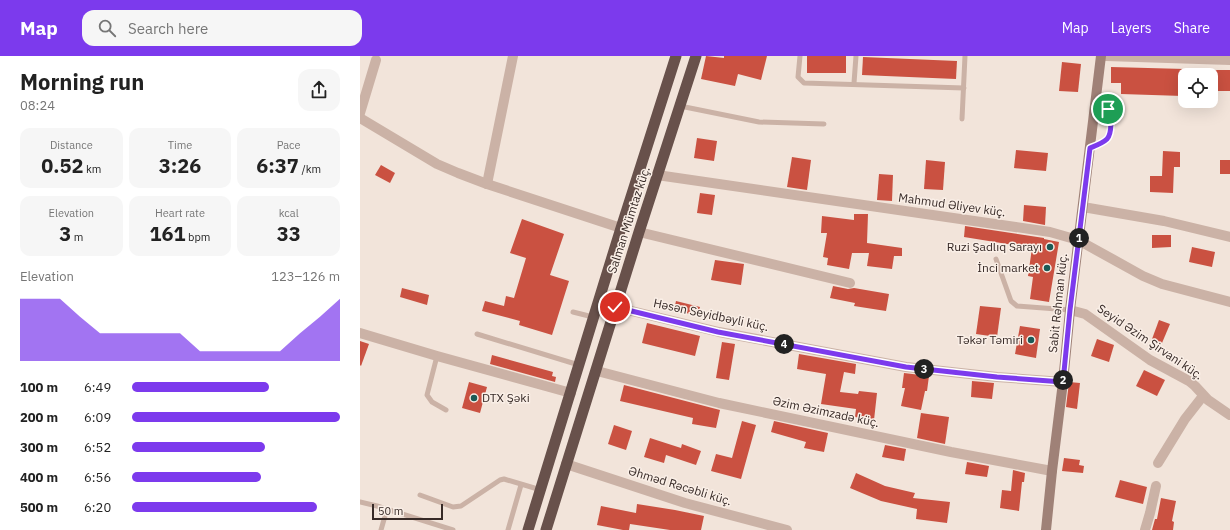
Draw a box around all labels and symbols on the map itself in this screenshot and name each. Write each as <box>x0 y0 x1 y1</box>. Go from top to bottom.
pin <box>1091 92 1125 126</box>
street label: Salman Mümtaz küç. <box>604 164 653 275</box>
street label: Mahmud Əliyev küç. <box>897 190 1007 219</box>
pin: 1 <box>1069 228 1089 248</box>
place label: Ruzi Şadlıq Sarayı <box>947 239 1042 254</box>
marker: Ruzi Şadlıq Sarayı <box>1045 242 1055 252</box>
street label: Sabit Rəhman küç. <box>1045 252 1070 354</box>
place label: İnci market <box>977 260 1039 275</box>
marker: İnci market <box>1042 263 1052 273</box>
pin <box>598 290 632 324</box>
street label: Həsən Seyidbəyli küç. <box>652 295 770 334</box>
street label: Seyid Əzim Şirvani küç. <box>1095 301 1206 383</box>
place label: Təkər Təmiri <box>957 332 1023 347</box>
pin: 4 <box>774 334 794 354</box>
marker: Təkər Təmiri <box>1026 335 1036 345</box>
pin: 3 <box>914 359 934 379</box>
pin: 2 <box>1053 370 1073 390</box>
place label: DTX Şəki <box>482 390 530 405</box>
marker: DTX Şəki <box>469 393 479 403</box>
street label: Əzim Əzimzadə küç. <box>771 393 881 430</box>
street label: Əhməd Rəcəbli küç. <box>627 463 734 508</box>
scale bar <box>372 502 443 521</box>

